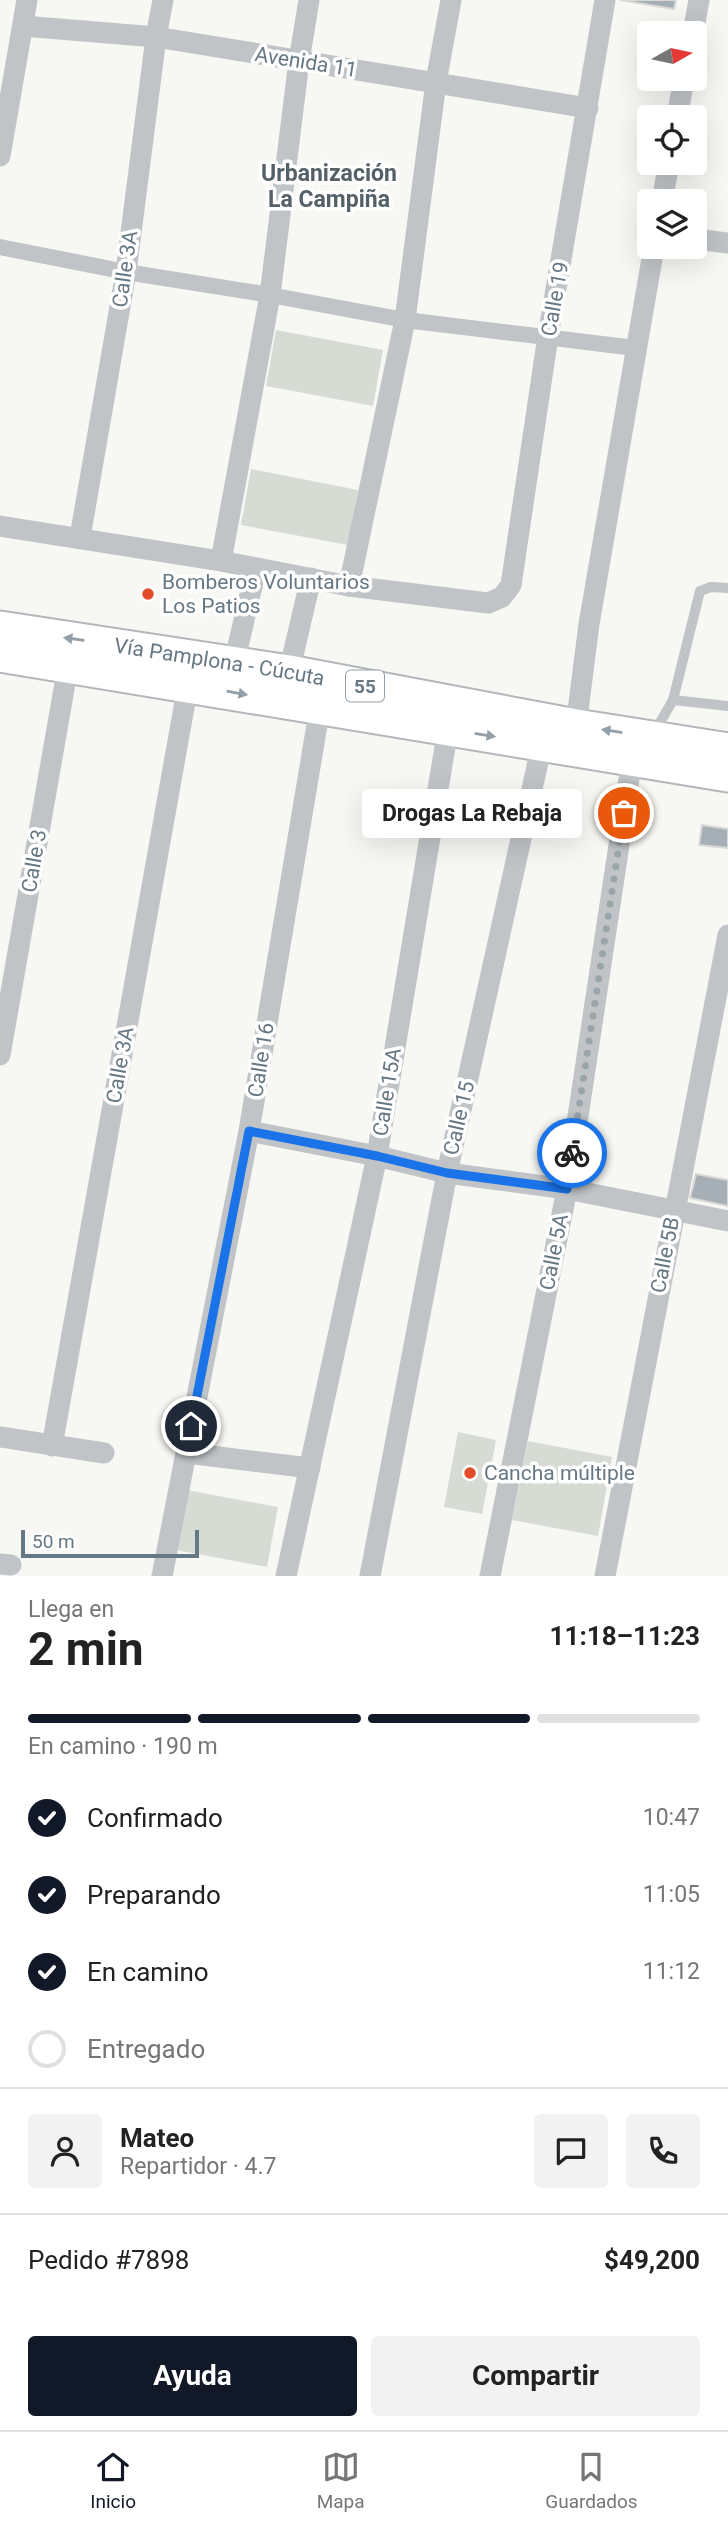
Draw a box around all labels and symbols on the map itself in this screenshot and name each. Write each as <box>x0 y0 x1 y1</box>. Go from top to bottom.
north arrow <box>637 21 707 91</box>
street label: Avenida 11 <box>253 42 359 82</box>
district label: Urbanización La Campiña <box>261 160 397 213</box>
street label: Calle 3A <box>108 229 142 309</box>
street label: Calle 19 <box>537 260 573 338</box>
place label: Bomberos Voluntarios Los Patios <box>162 570 370 618</box>
marker: Bomberos Voluntarios Los Patios <box>140 586 156 602</box>
one-way arrow <box>63 634 85 645</box>
street label: Vía Pamplona - Cúcuta <box>113 634 327 690</box>
road number: 55 <box>346 670 384 702</box>
one-way arrow <box>226 688 248 699</box>
one-way arrow <box>601 725 623 736</box>
one-way arrow <box>474 730 496 741</box>
pin <box>594 783 654 843</box>
callout: Drogas La Rebaja <box>362 788 582 838</box>
street label: Calle 3 <box>17 828 51 894</box>
street label: Calle 16 <box>243 1021 279 1099</box>
street label: Calle 3A <box>101 1025 139 1105</box>
street label: Calle 15A <box>368 1046 406 1138</box>
street label: Calle 15 <box>439 1079 479 1157</box>
courier <box>537 1118 607 1188</box>
street label: Calle 5A <box>535 1212 573 1292</box>
street label: Calle 5B <box>646 1215 684 1295</box>
pin <box>161 1396 221 1456</box>
place label: Cancha múltiple <box>484 1461 635 1485</box>
marker: Cancha múltiple <box>462 1465 478 1481</box>
scale bar <box>21 1527 200 1559</box>

